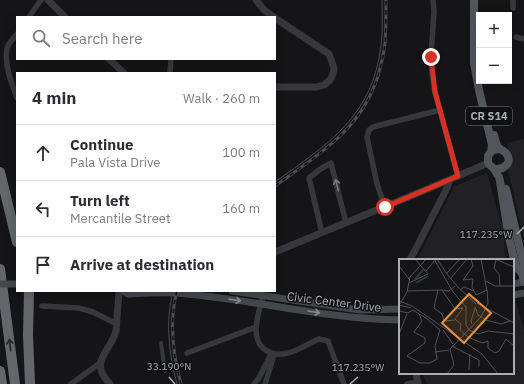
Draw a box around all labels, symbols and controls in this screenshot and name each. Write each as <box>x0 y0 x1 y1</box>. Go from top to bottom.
map controls <box>476 12 512 84</box>
button: + <box>476 12 512 48</box>
search box <box>16 16 276 60</box>
icon: search <box>30 27 52 49</box>
text: Search here <box>62 29 142 48</box>
route end <box>422 48 440 66</box>
button: − <box>476 48 512 84</box>
text: 4 min <box>32 87 76 109</box>
text: Walk · 260 m <box>183 90 260 107</box>
road number: CR S14 <box>466 107 512 125</box>
text: Continue <box>70 135 134 154</box>
icon: ahead <box>32 142 54 164</box>
text: 100 m <box>222 144 260 161</box>
text: Pala Vista Drive <box>70 154 160 171</box>
one-way arrow <box>333 179 340 192</box>
text: Turn left <box>70 191 130 210</box>
icon: left <box>32 198 54 220</box>
route start <box>376 198 394 216</box>
text: 160 m <box>222 200 260 217</box>
text: Mercantile Street <box>70 210 170 227</box>
text: 117.235°W <box>460 228 512 241</box>
icon: arrive <box>32 254 54 276</box>
text: Arrive at destination <box>70 255 214 274</box>
inset map <box>399 259 514 374</box>
street label: Civic Center Drive <box>286 288 382 315</box>
one-way arrow <box>228 296 241 304</box>
one-way arrow <box>307 308 320 316</box>
one-way arrow <box>6 339 14 352</box>
text: 33.190°N <box>147 360 191 373</box>
text: 117.235°W <box>332 361 384 374</box>

